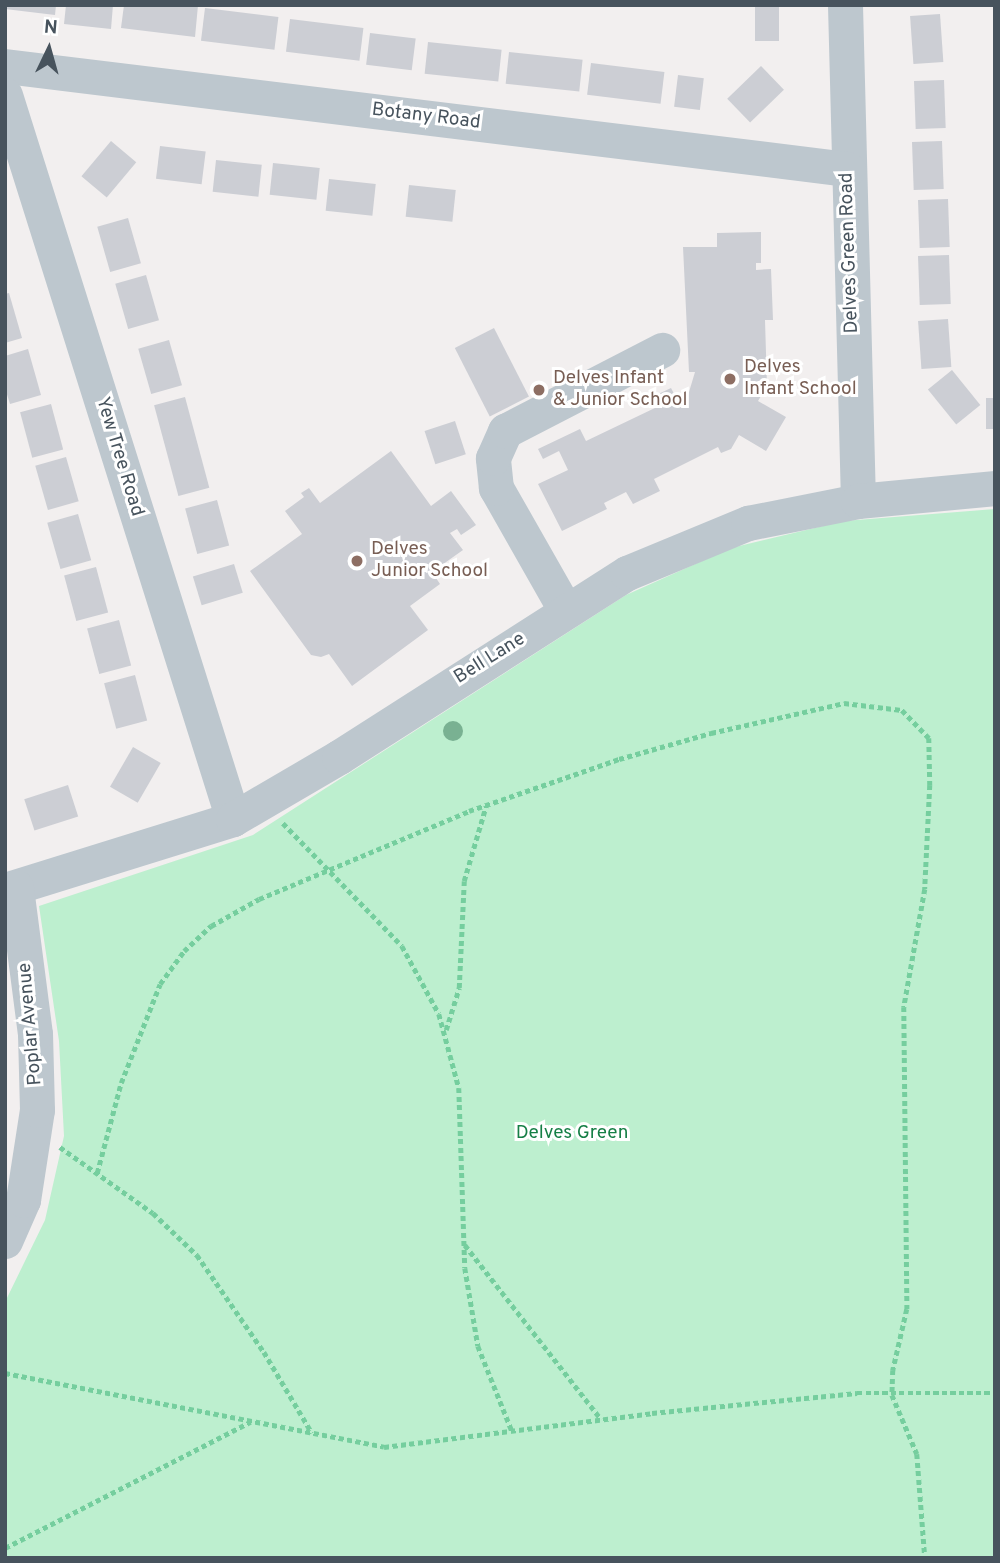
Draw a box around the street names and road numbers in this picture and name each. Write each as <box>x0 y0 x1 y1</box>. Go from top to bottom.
street label: Botany Road <box>370 99 482 135</box>
street label: Delves Green Road <box>836 172 864 334</box>
street label: Yew Tree Road <box>90 394 148 520</box>
street label: Bell Lane <box>450 628 530 690</box>
street label: Poplar Avenue <box>14 961 48 1087</box>

